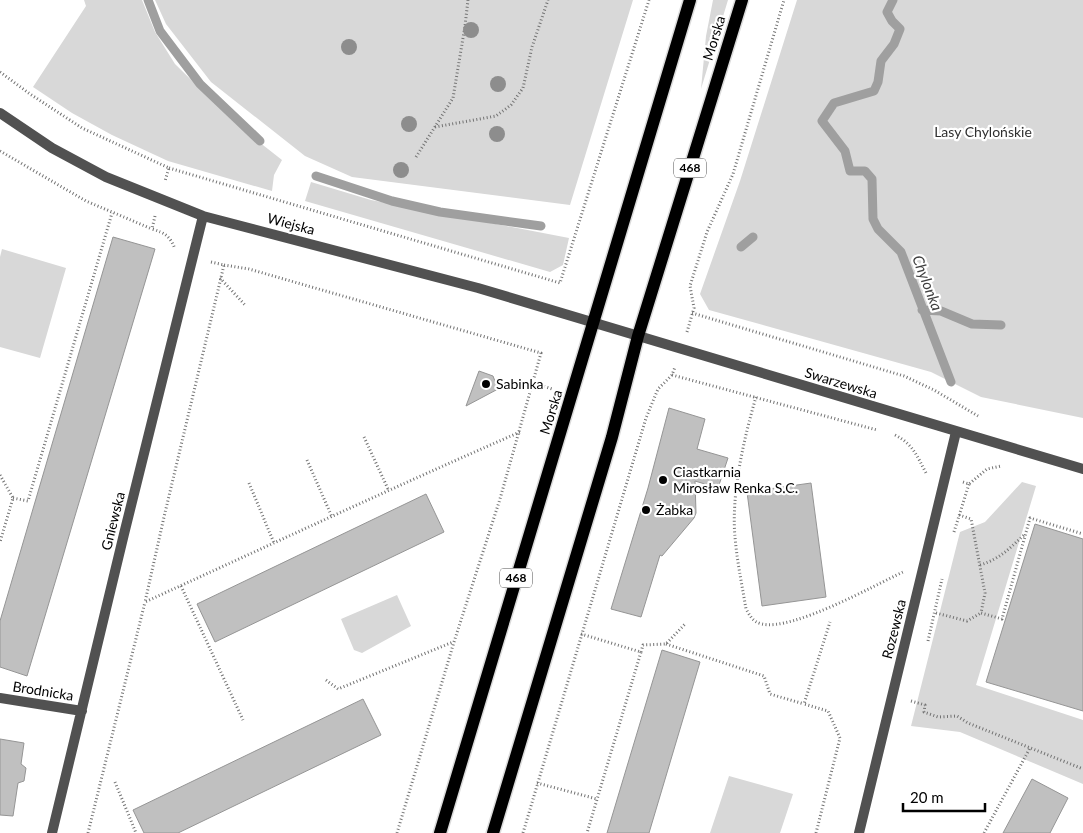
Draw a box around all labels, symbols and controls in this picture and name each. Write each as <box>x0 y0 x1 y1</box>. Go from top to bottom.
street label: Morska <box>699 13 728 62</box>
park label: Lasy Chylońskie <box>934 123 1032 140</box>
road number: 468 <box>674 158 706 178</box>
street label: Wiejska <box>265 209 317 238</box>
water label: Chylonka <box>909 252 947 313</box>
street label: Swarzewska <box>803 363 879 402</box>
place label: Sabinka <box>496 375 544 392</box>
marker: Sabinka <box>480 378 492 390</box>
street label: Morska <box>536 387 565 436</box>
place label: Ciastkarnia Mirosław Renka S.C. <box>673 463 798 496</box>
marker: Ciastkarnia Mirosław Renka S.C. <box>657 474 669 486</box>
street label: Gniewska <box>97 490 128 552</box>
place label: Żabka <box>656 501 693 518</box>
marker: Żabka <box>640 504 652 516</box>
road number: 468 <box>500 568 532 588</box>
street label: Rozewska <box>878 597 909 660</box>
street label: Brodnicka <box>11 677 75 704</box>
scale bar <box>903 780 986 812</box>
text: 20 m <box>910 788 944 806</box>

